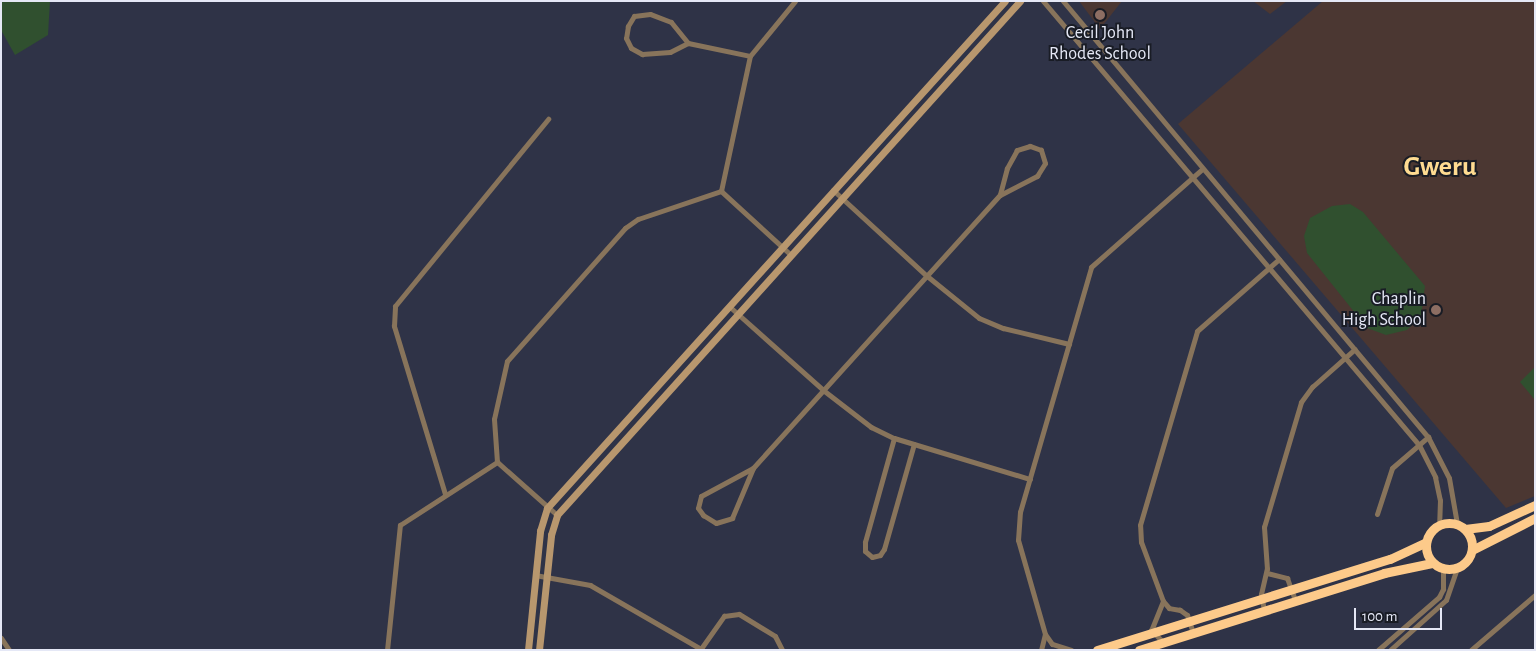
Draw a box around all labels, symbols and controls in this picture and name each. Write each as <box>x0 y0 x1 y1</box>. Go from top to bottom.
marker: Cecil John Rhodes School <box>1094 9 1106 21</box>
place label: Cecil John Rhodes School <box>1049 23 1151 66</box>
district label: Gweru <box>1403 150 1477 184</box>
place label: Chaplin High School <box>1342 289 1426 332</box>
marker: Chaplin High School <box>1430 304 1442 316</box>
scale bar <box>1356 598 1444 630</box>
text: 100 m <box>1362 609 1397 624</box>

